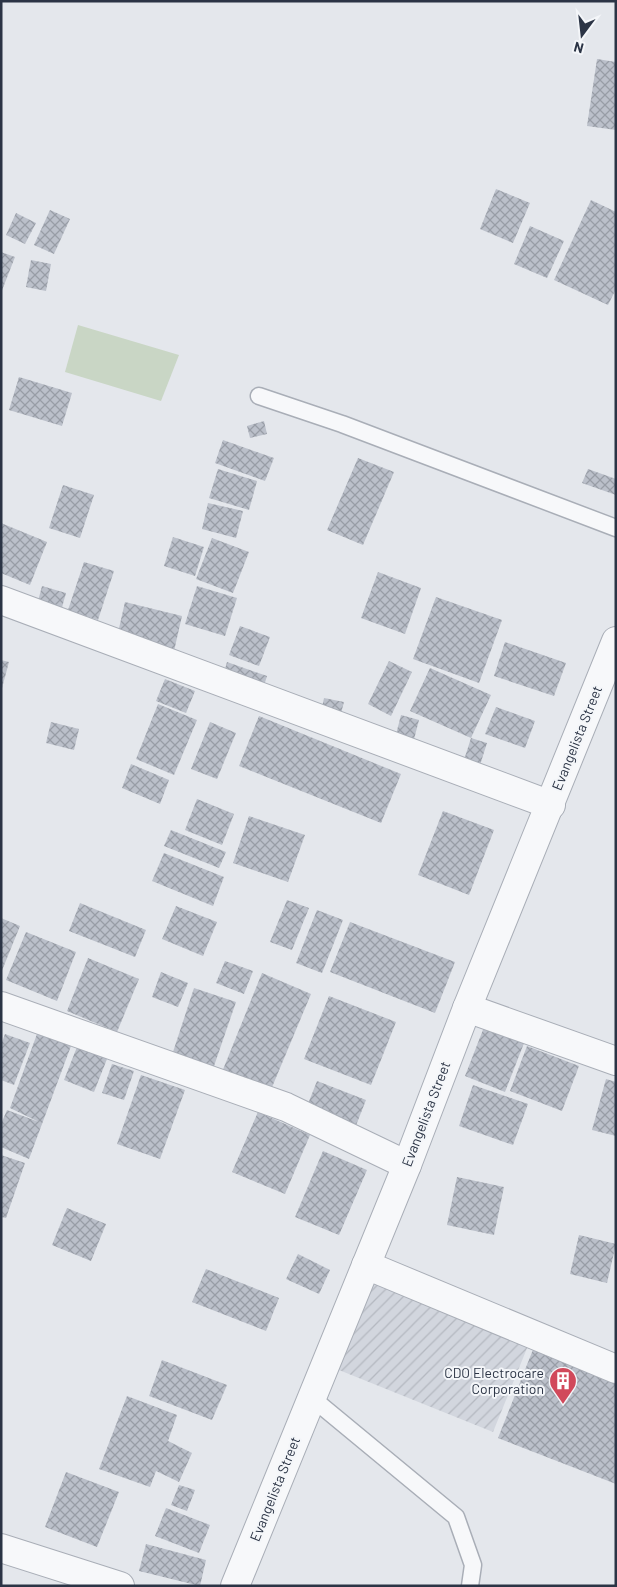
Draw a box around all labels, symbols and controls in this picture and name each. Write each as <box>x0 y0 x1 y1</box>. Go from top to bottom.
north arrow <box>557 10 607 60</box>
text: N <box>572 39 585 57</box>
street label: Evangelista Street <box>548 683 605 793</box>
street label: Evangelista Street <box>398 1059 453 1169</box>
place label: CDO Electrocare Corporation <box>444 1364 544 1397</box>
building icon: CDO Electrocare Corporation <box>548 1366 578 1405</box>
street label: Evangelista Street <box>246 1434 303 1544</box>

